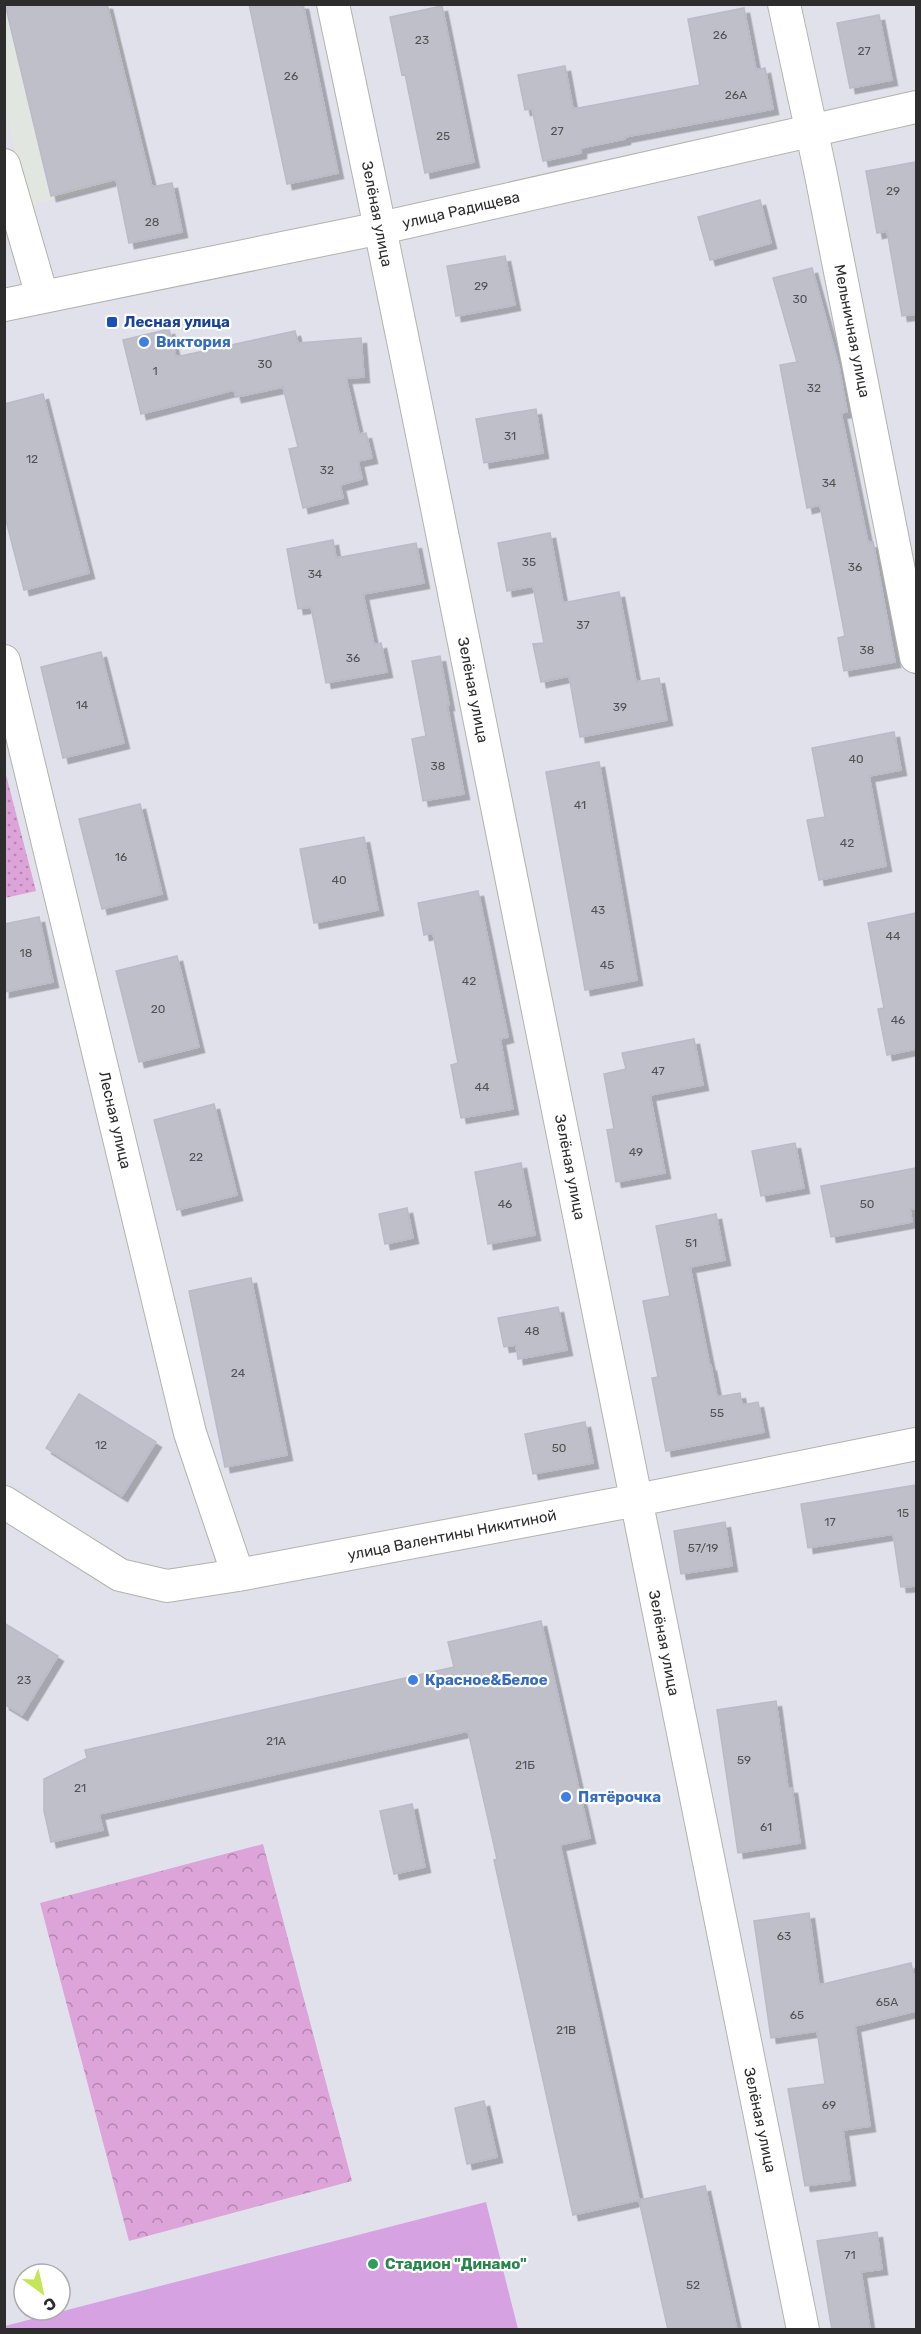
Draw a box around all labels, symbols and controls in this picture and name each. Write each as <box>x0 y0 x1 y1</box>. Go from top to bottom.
house number: 26 <box>713 28 727 42</box>
house number: 23 <box>415 33 429 47</box>
house number: 27 <box>857 44 871 58</box>
house number: 26 <box>284 69 298 83</box>
house number: 26А <box>725 88 747 102</box>
house number: 27 <box>550 124 564 138</box>
house number: 25 <box>436 129 450 143</box>
street label: Зелёная улица <box>358 160 396 268</box>
house number: 29 <box>886 184 900 198</box>
street label: улица Радищева <box>400 188 522 232</box>
house number: 28 <box>145 215 159 229</box>
street label: Мельничная улица <box>830 263 874 399</box>
house number: 29 <box>474 279 488 293</box>
house number: 30 <box>793 292 807 306</box>
place label: Лесная улица <box>124 313 230 331</box>
marker: Лесная улица <box>105 315 119 329</box>
place label: Виктория <box>156 333 231 351</box>
marker: Виктория <box>137 335 151 349</box>
house number: 30 <box>258 357 272 371</box>
house number: 1 <box>152 364 158 378</box>
house number: 32 <box>807 381 821 395</box>
house number: 31 <box>504 429 516 443</box>
house number: 12 <box>26 452 38 466</box>
house number: 32 <box>320 463 334 477</box>
house number: 34 <box>822 476 837 490</box>
house number: 35 <box>522 555 536 569</box>
house number: 36 <box>848 560 862 574</box>
house number: 34 <box>308 567 323 581</box>
house number: 37 <box>576 618 590 632</box>
street label: Зелёная улица <box>454 636 492 744</box>
house number: 38 <box>860 643 874 657</box>
house number: 36 <box>346 651 360 665</box>
house number: 14 <box>76 698 89 712</box>
house number: 39 <box>613 700 627 714</box>
house number: 40 <box>848 752 864 766</box>
house number: 38 <box>431 759 445 773</box>
house number: 41 <box>574 798 586 812</box>
house number: 42 <box>840 836 854 850</box>
house number: 16 <box>115 850 127 864</box>
house number: 40 <box>331 873 347 887</box>
house number: 43 <box>591 903 605 917</box>
house number: 44 <box>886 929 901 943</box>
house number: 18 <box>20 946 32 960</box>
house number: 45 <box>600 958 614 972</box>
house number: 42 <box>462 974 476 988</box>
house number: 20 <box>151 1002 165 1016</box>
house number: 46 <box>891 1013 905 1027</box>
house number: 47 <box>651 1064 665 1078</box>
street label: Лесная улица <box>95 1069 135 1171</box>
house number: 44 <box>475 1080 490 1094</box>
street label: Зелёная улица <box>551 1113 589 1221</box>
house number: 49 <box>629 1145 643 1159</box>
house number: 22 <box>189 1150 203 1164</box>
house number: 46 <box>498 1197 512 1211</box>
house number: 50 <box>860 1197 874 1211</box>
house number: 51 <box>685 1236 697 1250</box>
house number: 48 <box>524 1324 540 1338</box>
house number: 24 <box>231 1366 246 1380</box>
house number: 55 <box>710 1406 724 1420</box>
house number: 12 <box>95 1438 107 1452</box>
house number: 50 <box>552 1441 566 1455</box>
street label: улица Валентины Никитиной <box>346 1506 558 1564</box>
house number: 15 <box>897 1506 909 1520</box>
house number: 17 <box>824 1515 836 1529</box>
house number: 57/19 <box>688 1541 718 1555</box>
street label: Зелёная улица <box>645 1589 683 1697</box>
place label: Красное&Белое <box>425 1671 548 1689</box>
house number: 23 <box>17 1673 31 1687</box>
marker: Красное&Белое <box>406 1673 420 1687</box>
house number: 21А <box>266 1734 286 1748</box>
house number: 59 <box>737 1753 751 1767</box>
house number: 21Б <box>515 1758 535 1772</box>
house number: 21 <box>74 1781 86 1795</box>
place label: Пятёрочка <box>578 1788 661 1806</box>
marker: Пятёрочка <box>559 1790 573 1804</box>
house number: 61 <box>760 1820 772 1834</box>
house number: 63 <box>777 1929 791 1943</box>
house number: 65А <box>876 1995 898 2009</box>
house number: 65 <box>790 2008 804 2022</box>
house number: 21В <box>556 2023 576 2037</box>
street label: Зелёная улица <box>740 2066 780 2174</box>
house number: 69 <box>822 2098 836 2112</box>
house number: 71 <box>844 2248 856 2262</box>
place label: Стадион "Динамо" <box>385 2255 527 2273</box>
marker: Стадион "Динамо" <box>366 2257 380 2271</box>
north arrow <box>12 2262 72 2322</box>
house number: 52 <box>686 2278 700 2292</box>
text: С <box>40 2293 60 2315</box>

